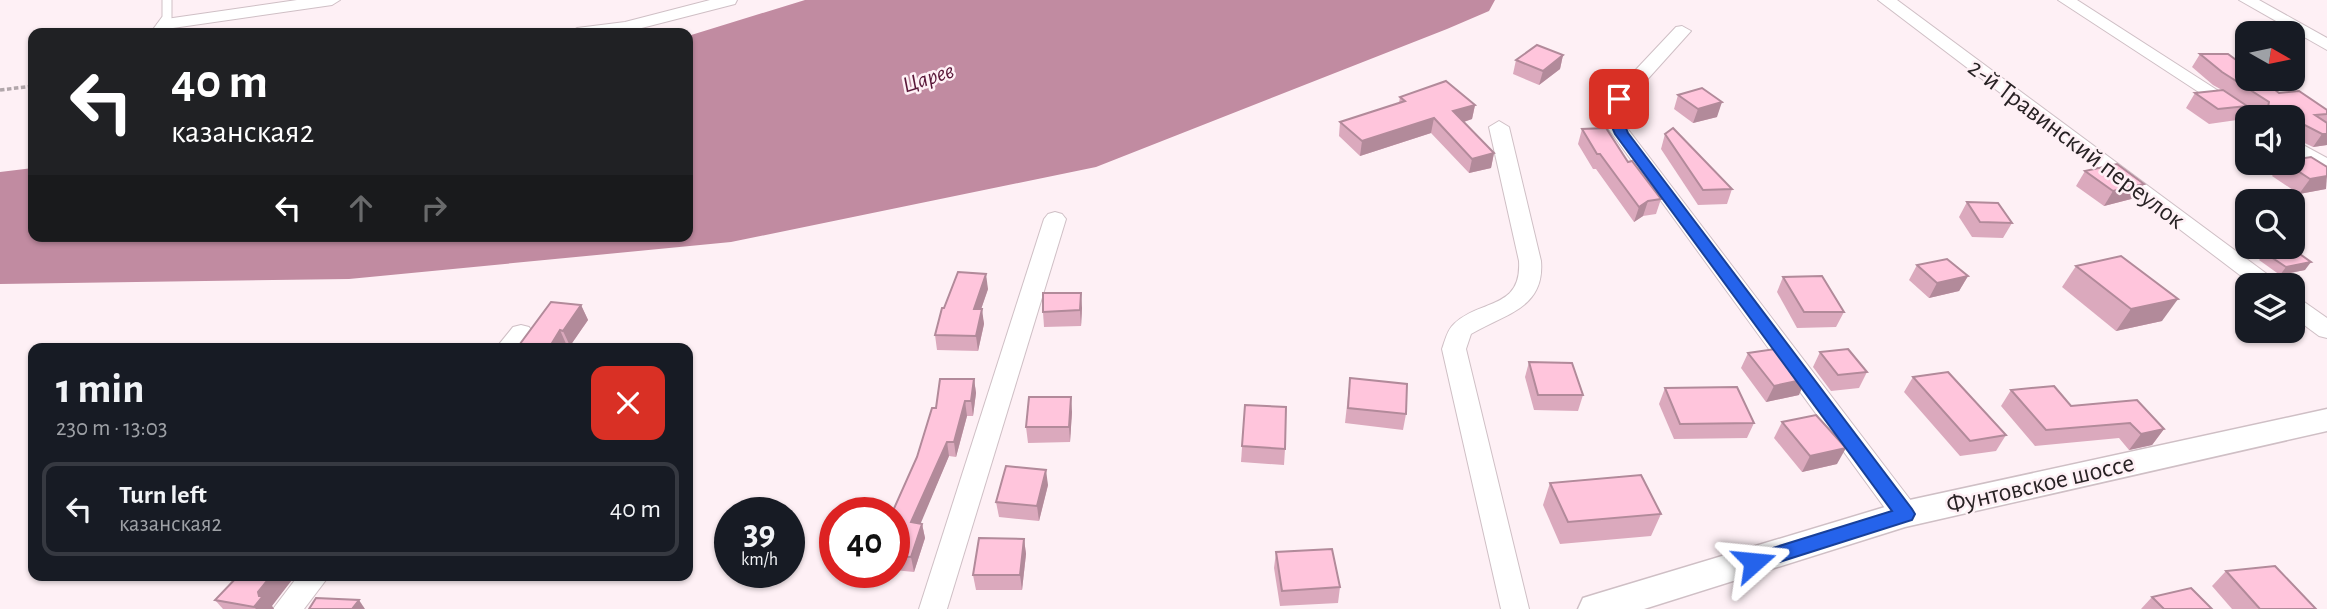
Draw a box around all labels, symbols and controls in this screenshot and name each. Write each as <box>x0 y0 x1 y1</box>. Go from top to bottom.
north arrow <box>2235 21 2305 91</box>
map controls <box>2235 21 2305 343</box>
street label: 2-й Травинский переулок <box>1963 54 2190 234</box>
icon: left <box>56 56 147 147</box>
text: 40 m <box>171 58 268 107</box>
water label: Царев <box>900 59 957 97</box>
pin <box>1589 69 1649 129</box>
icon: arrive <box>1600 80 1638 118</box>
button: sound <box>2235 105 2305 175</box>
text: казанская2 <box>171 116 314 148</box>
icon: left <box>269 189 307 227</box>
icon: ahead <box>342 189 380 227</box>
icon: right <box>415 189 453 227</box>
button: search <box>2235 189 2305 259</box>
button: layers <box>2235 273 2305 343</box>
button: close <box>591 366 665 440</box>
text: 1 min <box>56 368 145 410</box>
text: 230 m · 13:03 <box>56 417 167 440</box>
street label: Фунтовское шоссе <box>1944 450 2137 518</box>
text: Turn left <box>119 482 207 508</box>
icon: left <box>60 490 98 528</box>
text: 40 m <box>610 496 661 522</box>
speed limit sign: 40 <box>819 497 910 588</box>
text: казанская2 <box>119 513 222 536</box>
text: 39 <box>743 516 775 551</box>
position arrow <box>1717 525 1791 599</box>
text: km/h <box>741 551 778 569</box>

